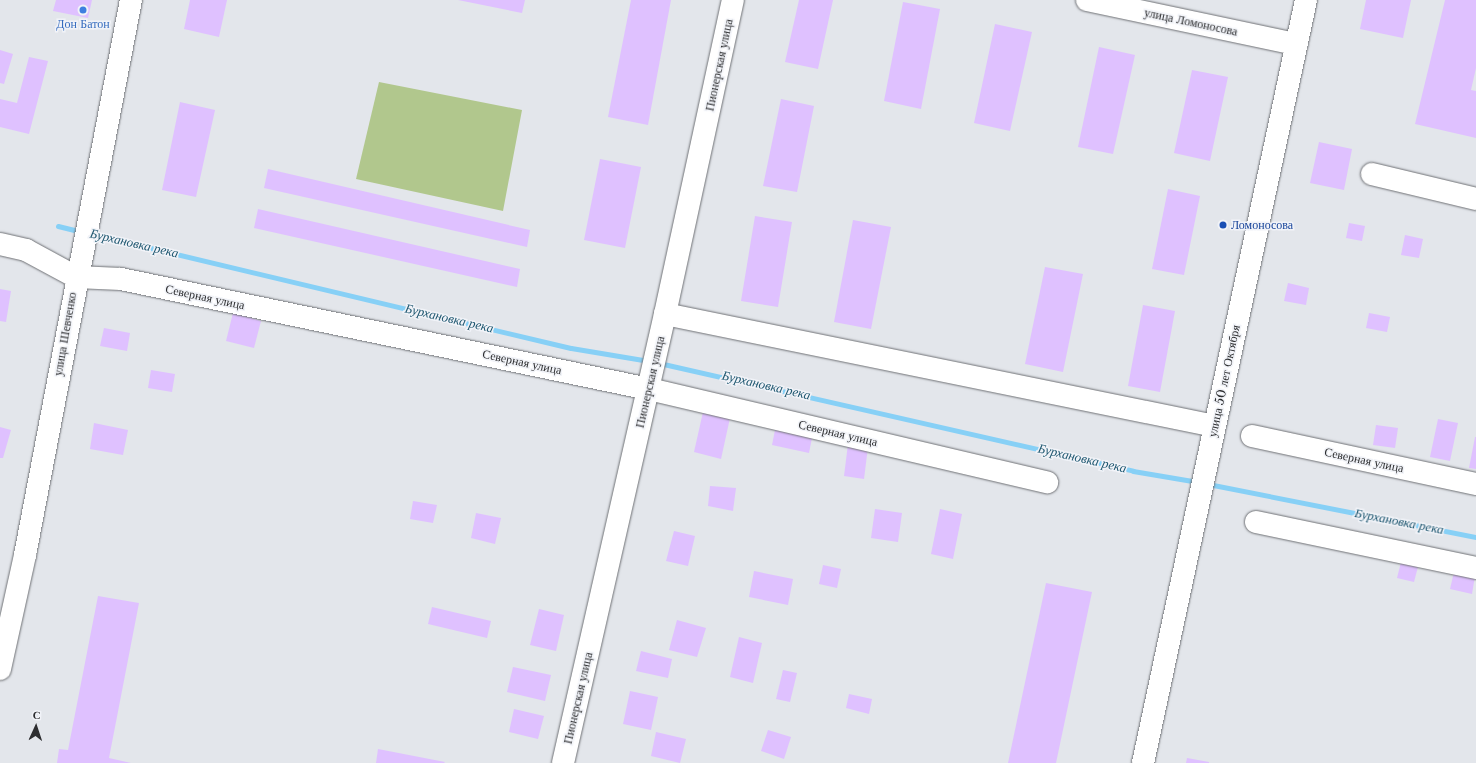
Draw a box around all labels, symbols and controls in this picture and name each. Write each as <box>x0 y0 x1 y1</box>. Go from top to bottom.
marker: Дон Батон <box>78 5 88 15</box>
street label: улица Ломоносова <box>1143 5 1239 39</box>
place label: Дон Батон <box>56 17 110 31</box>
street label: Пионерская улица <box>702 18 736 112</box>
place label: Ломоносова <box>1231 218 1293 232</box>
marker: Ломоносова <box>1218 220 1228 230</box>
water label: Бурхановка река <box>88 226 180 262</box>
street label: Северная улица <box>164 282 246 312</box>
street label: улица Шевченко <box>51 291 79 377</box>
water label: Бурхановка река <box>403 301 495 337</box>
street label: улица 50 лет Октября <box>1205 324 1243 438</box>
street label: Пионерская улица <box>632 335 668 429</box>
street label: Северная улица <box>481 347 563 377</box>
water label: Бурхановка река <box>720 368 812 404</box>
street label: Северная улица <box>797 417 879 449</box>
water label: Бурхановка река <box>1036 441 1128 477</box>
street label: Северная улица <box>1323 445 1405 475</box>
water label: Бурхановка река <box>1353 506 1445 538</box>
street label: Пионерская улица <box>560 651 596 745</box>
north arrow <box>16 707 56 747</box>
text: С <box>32 708 41 722</box>

